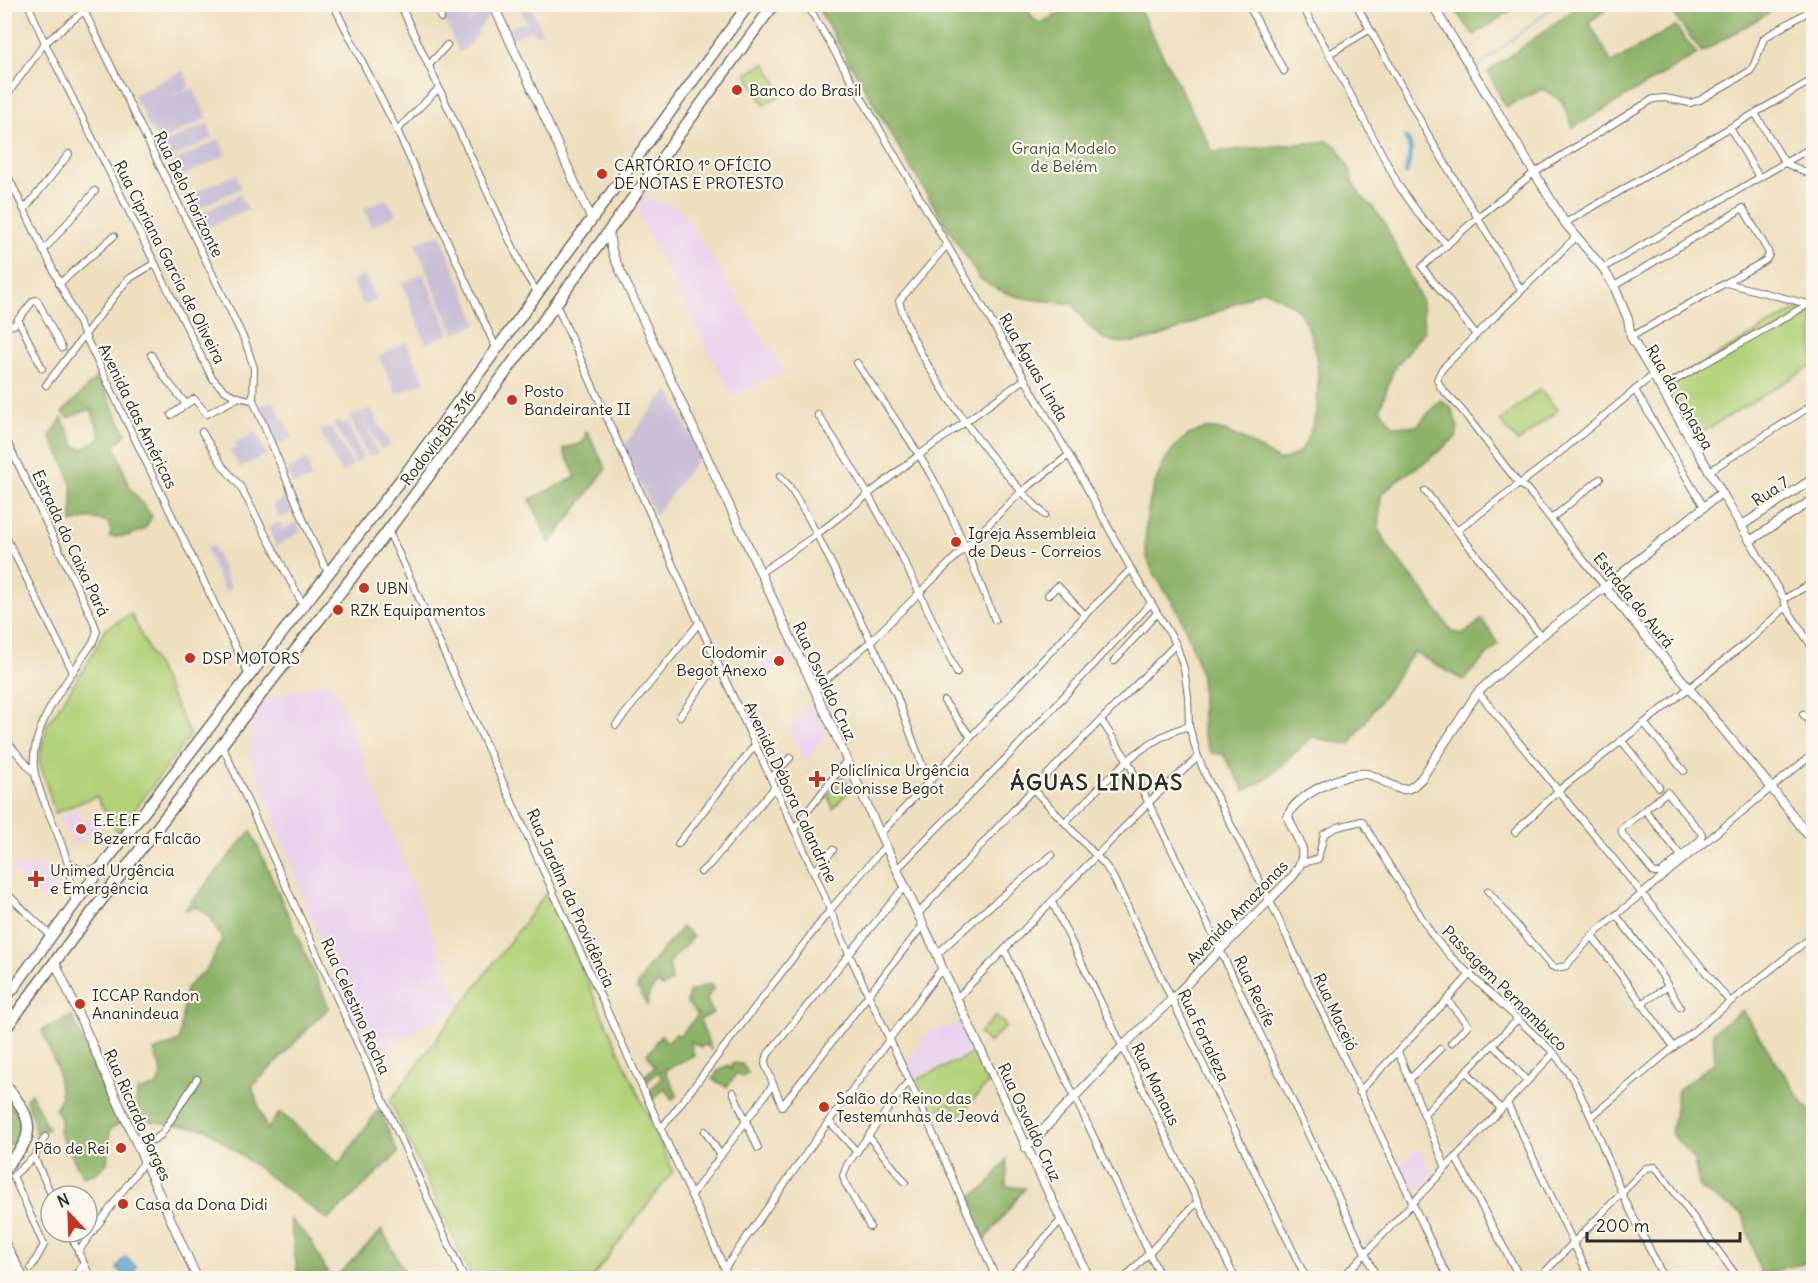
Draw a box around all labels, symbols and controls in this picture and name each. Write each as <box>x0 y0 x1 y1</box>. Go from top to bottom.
place label: Banco do Brasil <box>749 80 861 100</box>
marker: Banco do Brasil <box>730 83 744 97</box>
street label: Rua Belo Horizonte <box>150 128 228 260</box>
park label: Granja Modelo de Belém <box>1011 138 1117 176</box>
place label: CARTÓRIO 1º OFÍCIO DE NOTAS E PROTESTO <box>614 155 784 193</box>
street label: Rua Cipriana Garcia de Oliveira <box>110 157 230 367</box>
marker: CARTÓRIO 1º OFÍCIO DE NOTAS E PROTESTO <box>595 167 609 181</box>
street label: Rua Águas Linda <box>995 310 1073 424</box>
street label: Avenida das Américas <box>94 340 182 492</box>
street label: Rua da Cohaspa <box>1642 341 1718 453</box>
place label: Posto Bandeirante II <box>524 381 631 419</box>
street label: Rodovia BR-316 <box>396 387 480 489</box>
marker: Posto Bandeirante II <box>505 393 519 407</box>
street label: Estrada do Caixa Pará <box>28 466 114 620</box>
street label: Rua 7 <box>1748 472 1792 510</box>
place label: Igreja Assembleia de Deus - Correios <box>968 523 1101 561</box>
marker: Igreja Assembleia de Deus - Correios <box>949 535 963 549</box>
street label: Estrada do Aurá <box>1589 548 1679 652</box>
place label: UBN <box>376 578 408 598</box>
marker: UBN <box>357 581 371 595</box>
place label: RZK Equipamentos <box>350 600 486 620</box>
marker: RZK Equipamentos <box>331 603 345 617</box>
street label: Rua Osvaldo Cruz <box>789 619 861 744</box>
place label: Clodomir Begot Anexo <box>676 642 767 680</box>
place label: DSP MOTORS <box>202 648 300 668</box>
marker: DSP MOTORS <box>183 651 197 665</box>
marker: Clodomir Begot Anexo <box>772 654 786 668</box>
street label: Avenida Débora Calandrine <box>740 698 842 886</box>
place label: Policlínica Urgência Cleonisse Begot <box>830 760 969 798</box>
district label: ÁGUAS LINDAS <box>1010 768 1184 796</box>
marker: Policlínica Urgência Cleonisse Begot <box>808 770 826 788</box>
street label: Rua Jardim da Providência <box>523 806 619 990</box>
place label: E.E.E.F Bezerra Falcão <box>93 810 201 848</box>
marker: E.E.E.F Bezerra Falcão <box>74 822 88 836</box>
street label: Avenida Amazonas <box>1182 856 1292 968</box>
place label: Unimed Urgência e Emergência <box>50 860 174 898</box>
marker: Unimed Urgência e Emergência <box>27 870 45 888</box>
street label: Passagem Pernambuco <box>1438 921 1572 1055</box>
street label: Rua Celestino Rocha <box>317 935 395 1077</box>
street label: Rua Recife <box>1230 952 1280 1030</box>
street label: Rua Maceió <box>1309 970 1363 1054</box>
place label: ICCAP Randon Ananindeua <box>92 985 199 1023</box>
street label: Rua Fortaleza <box>1174 986 1234 1084</box>
marker: ICCAP Randon Ananindeua <box>73 997 87 1011</box>
street label: Rua Manaus <box>1127 1040 1185 1128</box>
street label: Rua Ricardo Borges <box>100 1046 176 1184</box>
street label: Rua Osvaldo Cruz <box>994 1060 1066 1185</box>
place label: Salão do Reino das Testemunhas de Jeová <box>836 1088 999 1126</box>
marker: Salão do Reino das Testemunhas de Jeová <box>817 1100 831 1114</box>
place label: Pão de Rei <box>34 1138 109 1158</box>
marker: Pão de Rei <box>114 1141 128 1155</box>
north arrow <box>39 1184 99 1244</box>
text: N <box>54 1189 72 1212</box>
place label: Casa da Dona Didi <box>135 1194 268 1214</box>
marker: Casa da Dona Didi <box>116 1197 130 1211</box>
scale bar <box>1587 1205 1740 1243</box>
text: 200 m <box>1596 1214 1650 1237</box>

